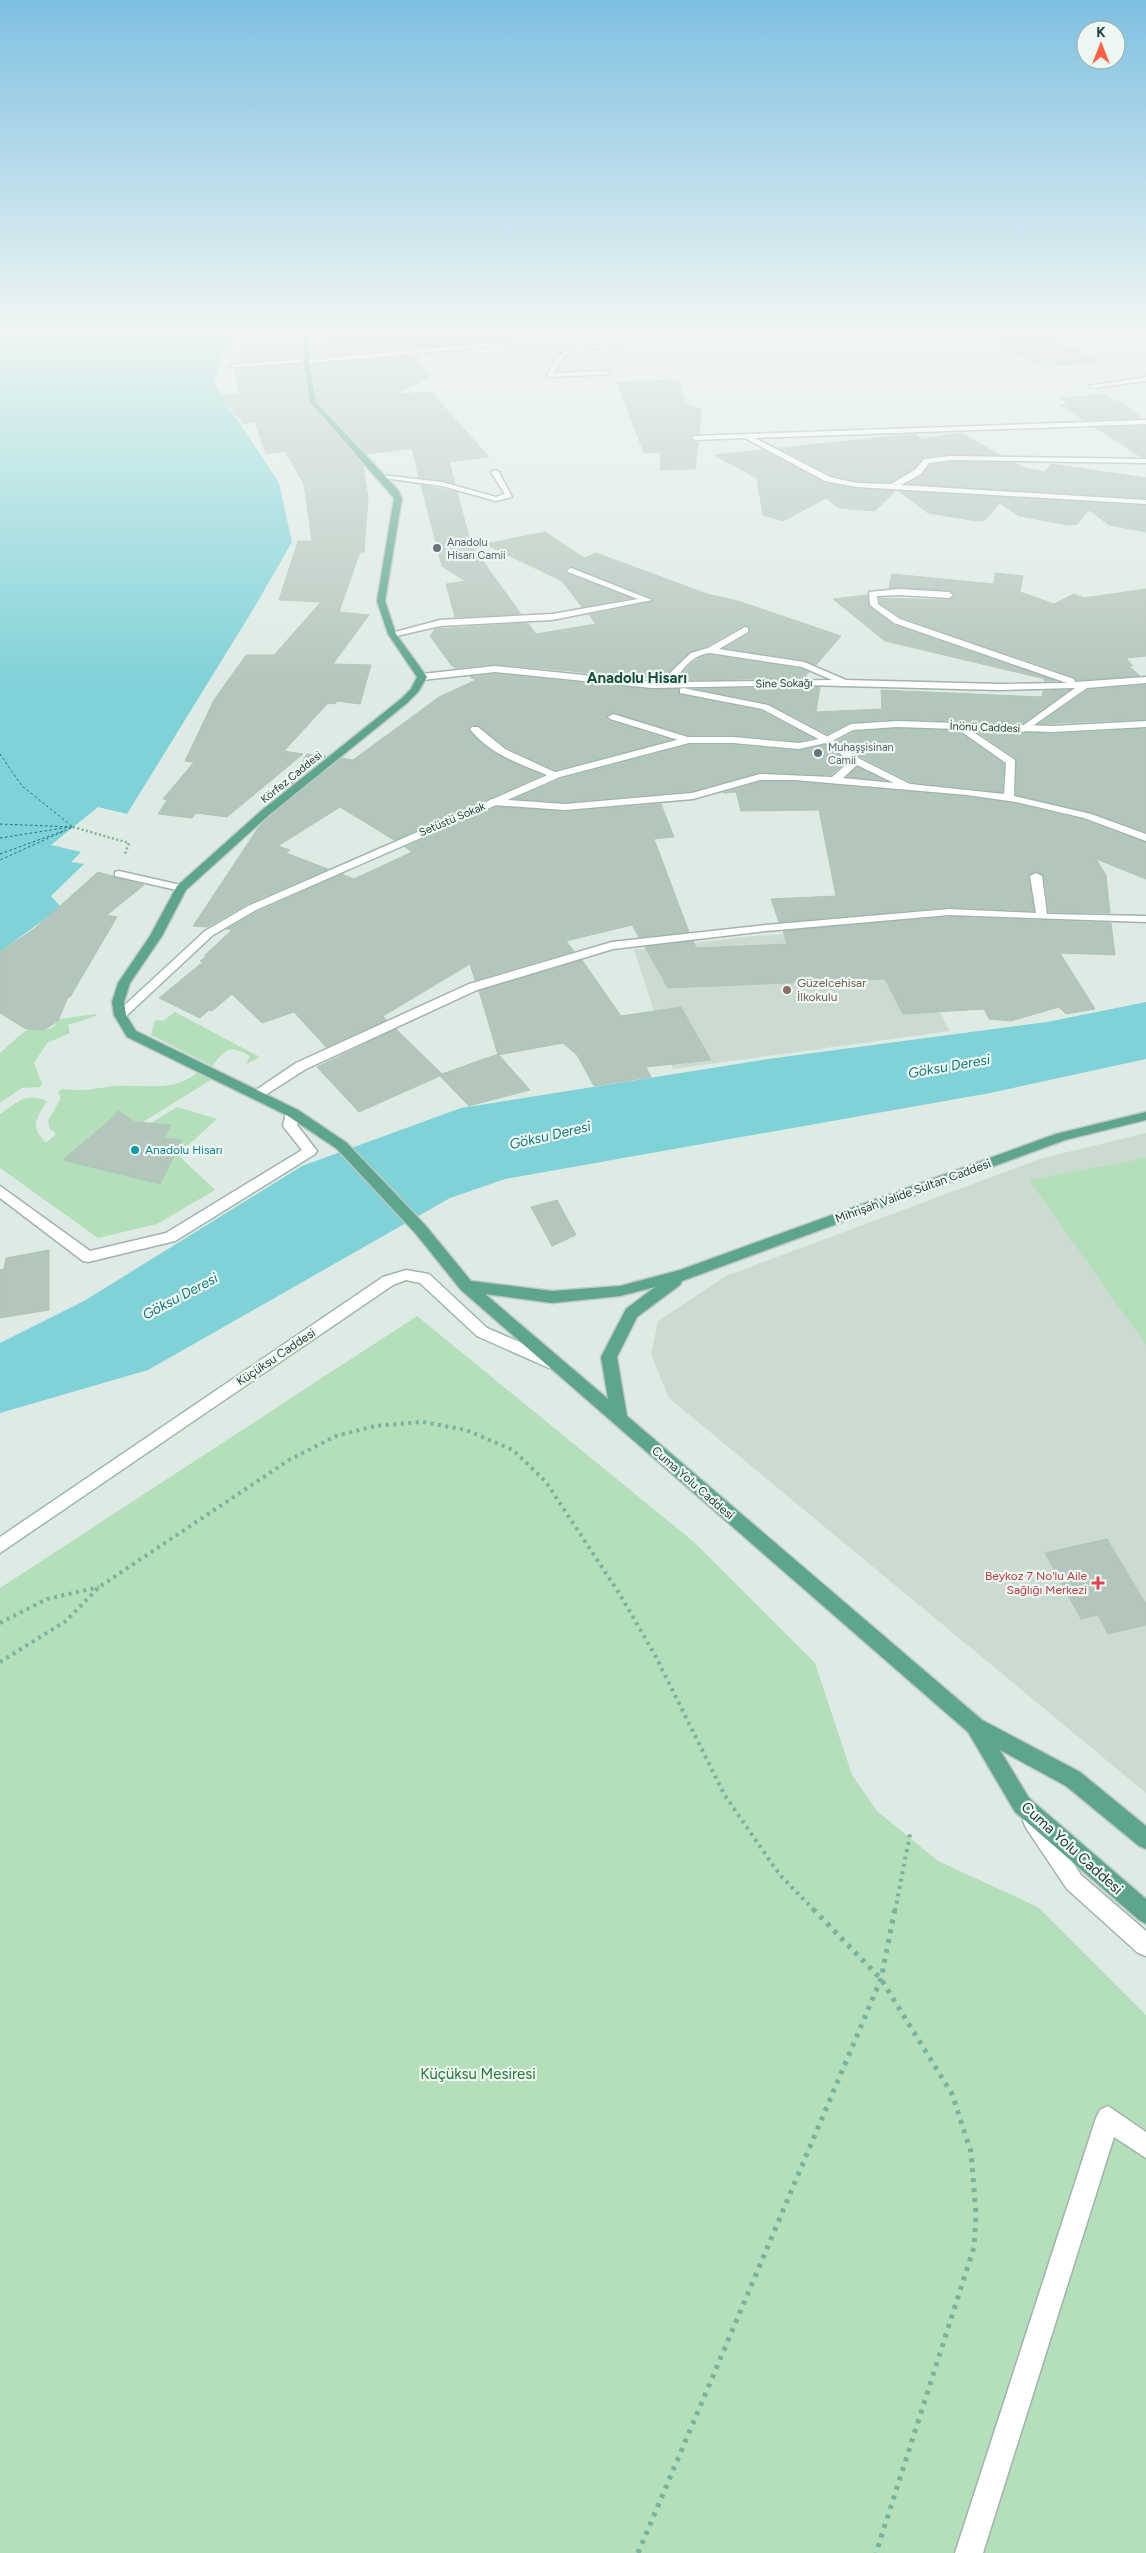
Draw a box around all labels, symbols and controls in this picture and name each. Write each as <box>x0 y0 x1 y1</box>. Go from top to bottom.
north arrow <box>1076 20 1126 70</box>
text: K <box>1096 24 1106 41</box>
place label: Anadolu Hisarı Camii <box>447 536 506 562</box>
marker: Anadolu Hisarı Camii <box>431 542 443 554</box>
district label: Anadolu Hisarı <box>587 669 687 687</box>
street label: Sine Sokağı <box>755 677 813 690</box>
street label: İnönü Caddesi <box>949 720 1020 735</box>
place label: Muhaşşisinan Camii <box>828 741 894 767</box>
marker: Muhaşşisinan Camii <box>812 747 824 759</box>
street label: Körfez Caddesi <box>258 749 325 806</box>
street label: Setüstü Sokak <box>417 799 488 839</box>
place label: Güzelcehisar İlkokulu <box>797 976 866 1004</box>
marker: Güzelcehisar İlkokulu <box>781 984 793 996</box>
water label: Göksu Deresi <box>907 1051 992 1082</box>
water label: Göksu Deresi <box>508 1118 593 1153</box>
place label: Anadolu Hisarı <box>145 1143 223 1157</box>
marker: Anadolu Hisarı <box>129 1144 141 1156</box>
street label: Mihrişah Valide Sultan Caddesi <box>833 1156 993 1226</box>
water label: Göksu Deresi <box>140 1269 222 1323</box>
street label: Küçüksu Caddesi <box>234 1325 318 1389</box>
street label: Cuma Yolu Caddesi <box>649 1444 737 1522</box>
place label: Beykoz 7 No'lu Aile Sağlığı Merkezi <box>985 1569 1087 1597</box>
marker: Beykoz 7 No'lu Aile Sağlığı Merkezi <box>1091 1576 1105 1590</box>
street label: Cuma Yolu Caddesi <box>1018 1798 1126 1898</box>
park label: Küçüksu Mesiresi <box>420 2065 536 2083</box>

